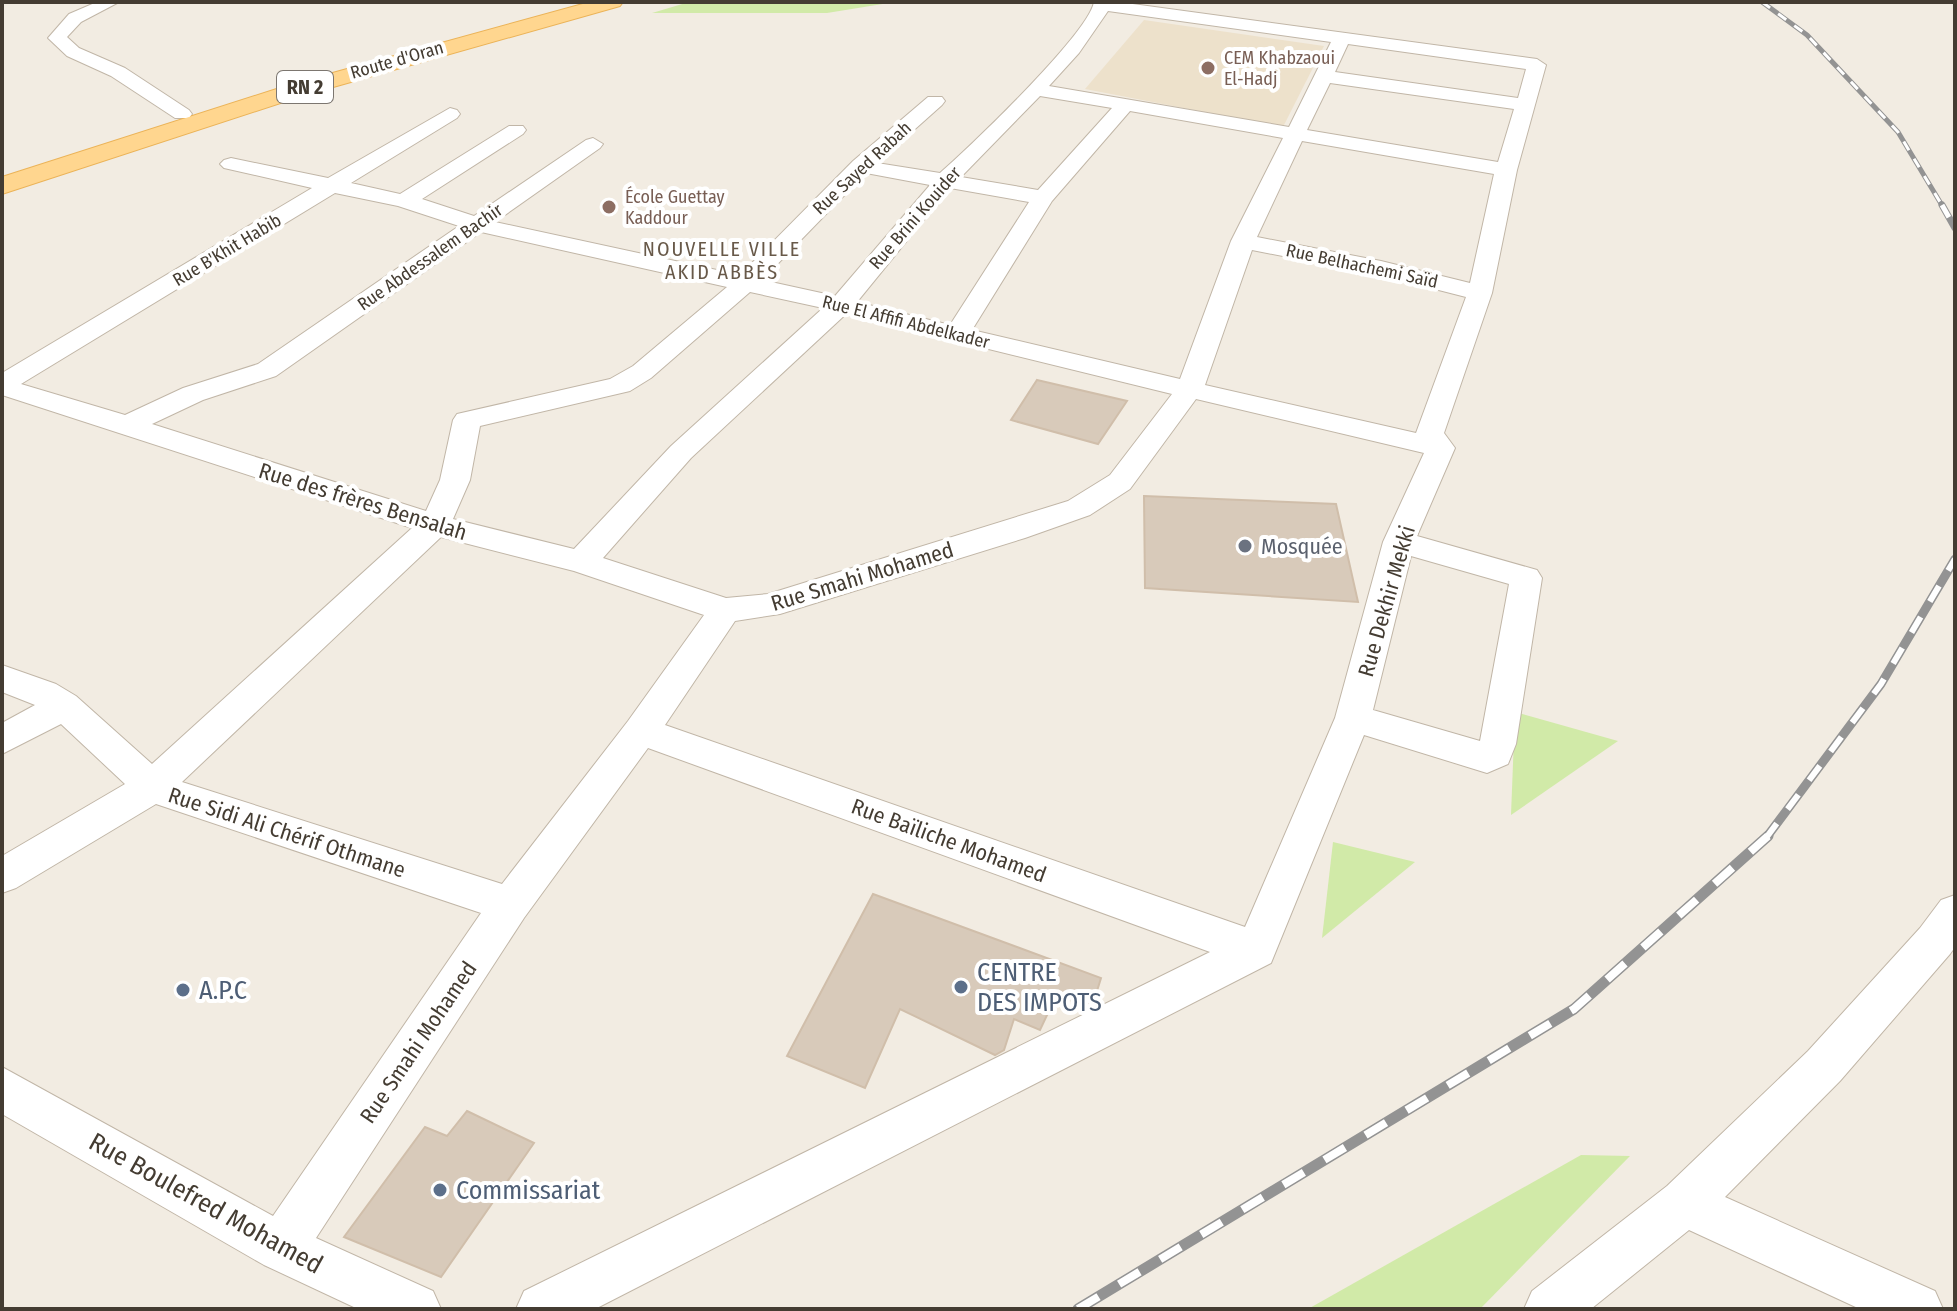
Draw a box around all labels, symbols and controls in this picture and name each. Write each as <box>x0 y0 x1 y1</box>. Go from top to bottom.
street label: Route d'Oran <box>348 36 446 84</box>
place label: CEM Khabzaoui El-Hadj <box>1224 47 1335 90</box>
marker: CEM Khabzaoui El-Hadj <box>1199 59 1217 77</box>
road number: RN 2 <box>277 71 333 103</box>
street label: Rue Sayed Rabah <box>808 117 916 219</box>
street label: Rue Brini Kouider <box>864 162 966 274</box>
place label: École Guettay Kaddour <box>625 185 725 229</box>
street label: Rue Abdessalem Bachir <box>353 198 507 315</box>
marker: École Guettay Kaddour <box>600 198 618 216</box>
street label: Rue B'Khit Habib <box>169 209 285 291</box>
district label: NOUVELLE VILLE AKID ABBÈS <box>643 237 801 284</box>
street label: Rue Belhachemi Saïd <box>1284 239 1440 293</box>
street label: Rue El Affifi Abdelkader <box>820 291 993 354</box>
street label: Rue des frères Bensalah <box>255 457 470 546</box>
street label: Rue Dekhir Mekki <box>1352 522 1421 680</box>
place label: Mosquée <box>1261 533 1343 560</box>
street label: Rue Smahi Mohamed <box>768 536 957 617</box>
marker: Mosquée <box>1236 537 1254 555</box>
street label: Rue Sidi Ali Chérif Othmane <box>165 781 409 884</box>
street label: Rue Baïliche Mohamed <box>848 793 1050 888</box>
street label: Rue Smahi Mohamed <box>354 956 483 1128</box>
place label: CENTRE DES IMPOTS <box>977 957 1102 1018</box>
place label: A.P.C <box>199 975 247 1006</box>
marker: CENTRE DES IMPOTS <box>952 978 970 996</box>
marker: A.P.C <box>174 981 192 999</box>
street label: Rue Boulefred Mohamed <box>84 1126 328 1281</box>
place label: Commissariat <box>456 1175 601 1206</box>
marker: Commissariat <box>431 1181 449 1199</box>

